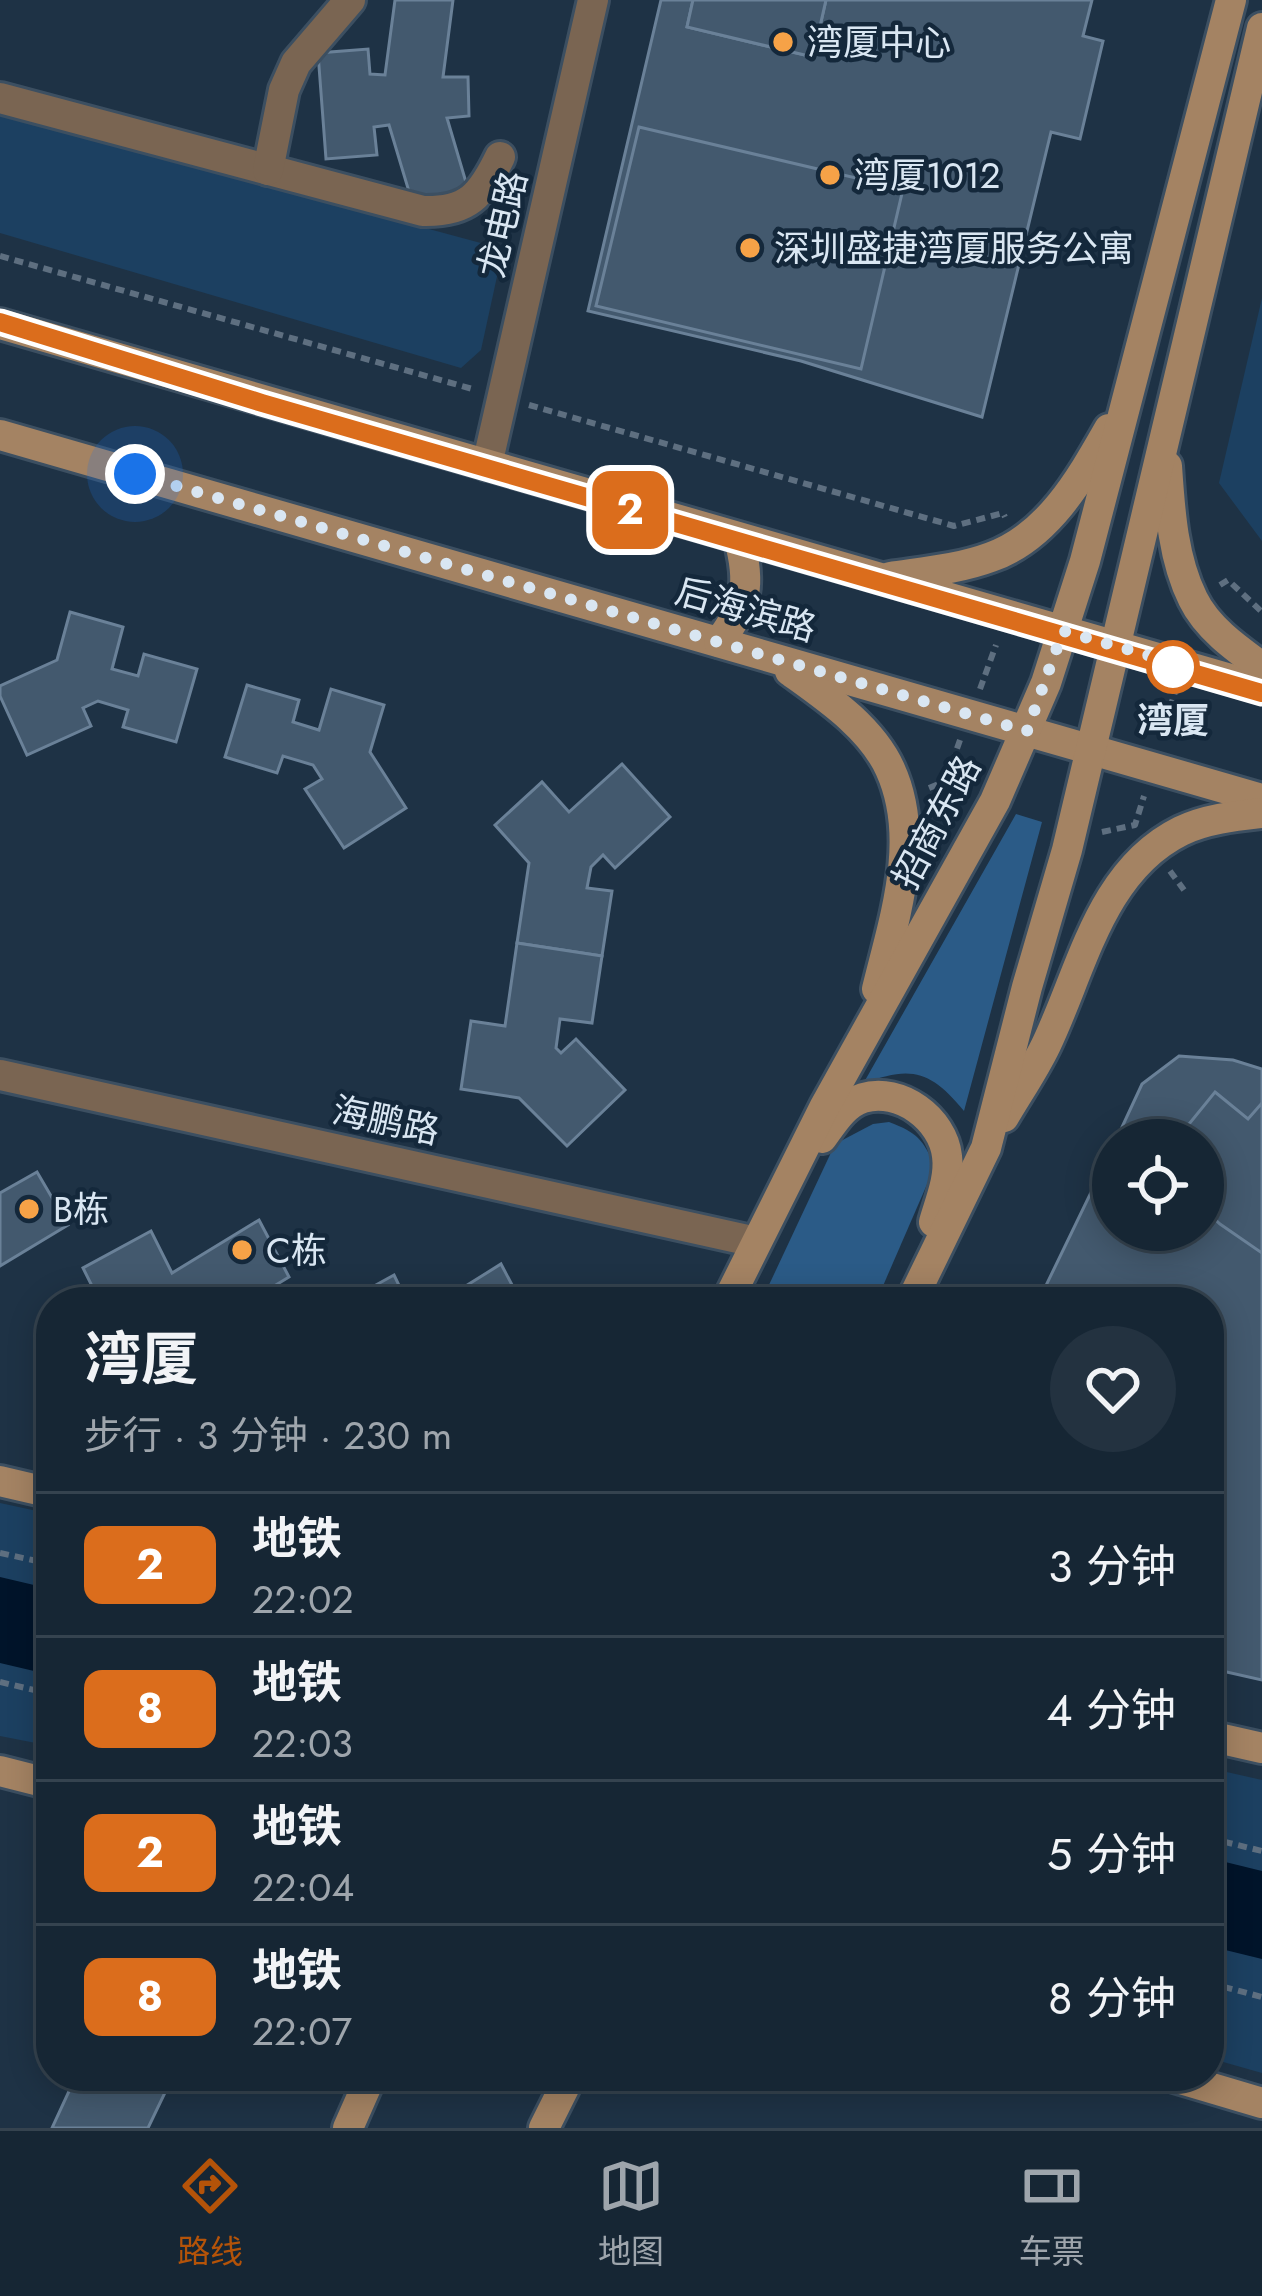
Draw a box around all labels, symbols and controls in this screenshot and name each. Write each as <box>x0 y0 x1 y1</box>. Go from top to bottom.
place label: 湾厦中心 <box>807 16 951 68</box>
marker: 湾厦中心 <box>770 29 796 55</box>
place label: 湾厦1012 <box>854 149 1000 201</box>
marker: 湾厦1012 <box>817 162 843 188</box>
street label: 龙电路 <box>465 166 539 282</box>
place label: 深圳盛捷湾厦服务公寓 <box>774 222 1134 274</box>
marker: 深圳盛捷湾厦服务公寓 <box>737 235 763 261</box>
your location <box>105 444 165 504</box>
line badge: 2 <box>591 471 669 549</box>
text: 2 <box>616 479 644 540</box>
street label: 后海滨路 <box>670 564 822 654</box>
marker: 湾厦 <box>1148 642 1198 692</box>
place label: 湾厦 <box>1137 694 1209 746</box>
street label: 招商东路 <box>879 746 993 898</box>
street label: 海鹏路 <box>328 1083 444 1157</box>
map controls <box>1092 1119 1224 1251</box>
button: locate <box>1092 1119 1224 1251</box>
place label: B栋 <box>53 1183 109 1235</box>
marker: B栋 <box>16 1196 42 1222</box>
place label: C栋 <box>266 1224 327 1276</box>
marker: C栋 <box>229 1237 255 1263</box>
text: 湾厦 <box>84 1318 198 1400</box>
button: heart <box>1050 1326 1176 1452</box>
text: 步行 · 3 分钟 · 230 m <box>84 1407 452 1464</box>
text: 地铁 <box>252 1506 342 1571</box>
text: 2 <box>136 1534 164 1595</box>
text: 3 分钟 <box>1048 1534 1176 1599</box>
text: 22:02 <box>252 1571 354 1628</box>
text: 地铁 <box>252 1650 342 1715</box>
text: 8 <box>137 1678 163 1739</box>
text: 4 分钟 <box>1046 1678 1176 1743</box>
text: 22:03 <box>252 1715 353 1772</box>
text: 地铁 <box>252 1794 342 1859</box>
text: 2 <box>136 1822 164 1883</box>
text: 5 分钟 <box>1047 1822 1176 1887</box>
text: 22:04 <box>252 1859 354 1916</box>
text: 地铁 <box>252 1938 342 2003</box>
text: 8 <box>137 1966 163 2027</box>
text: 8 分钟 <box>1048 1966 1176 2031</box>
text: 22:07 <box>252 2003 352 2060</box>
tab: 路线 <box>177 2153 243 2275</box>
tab: 地图 <box>598 2153 664 2275</box>
tab: 车票 <box>1019 2153 1085 2275</box>

